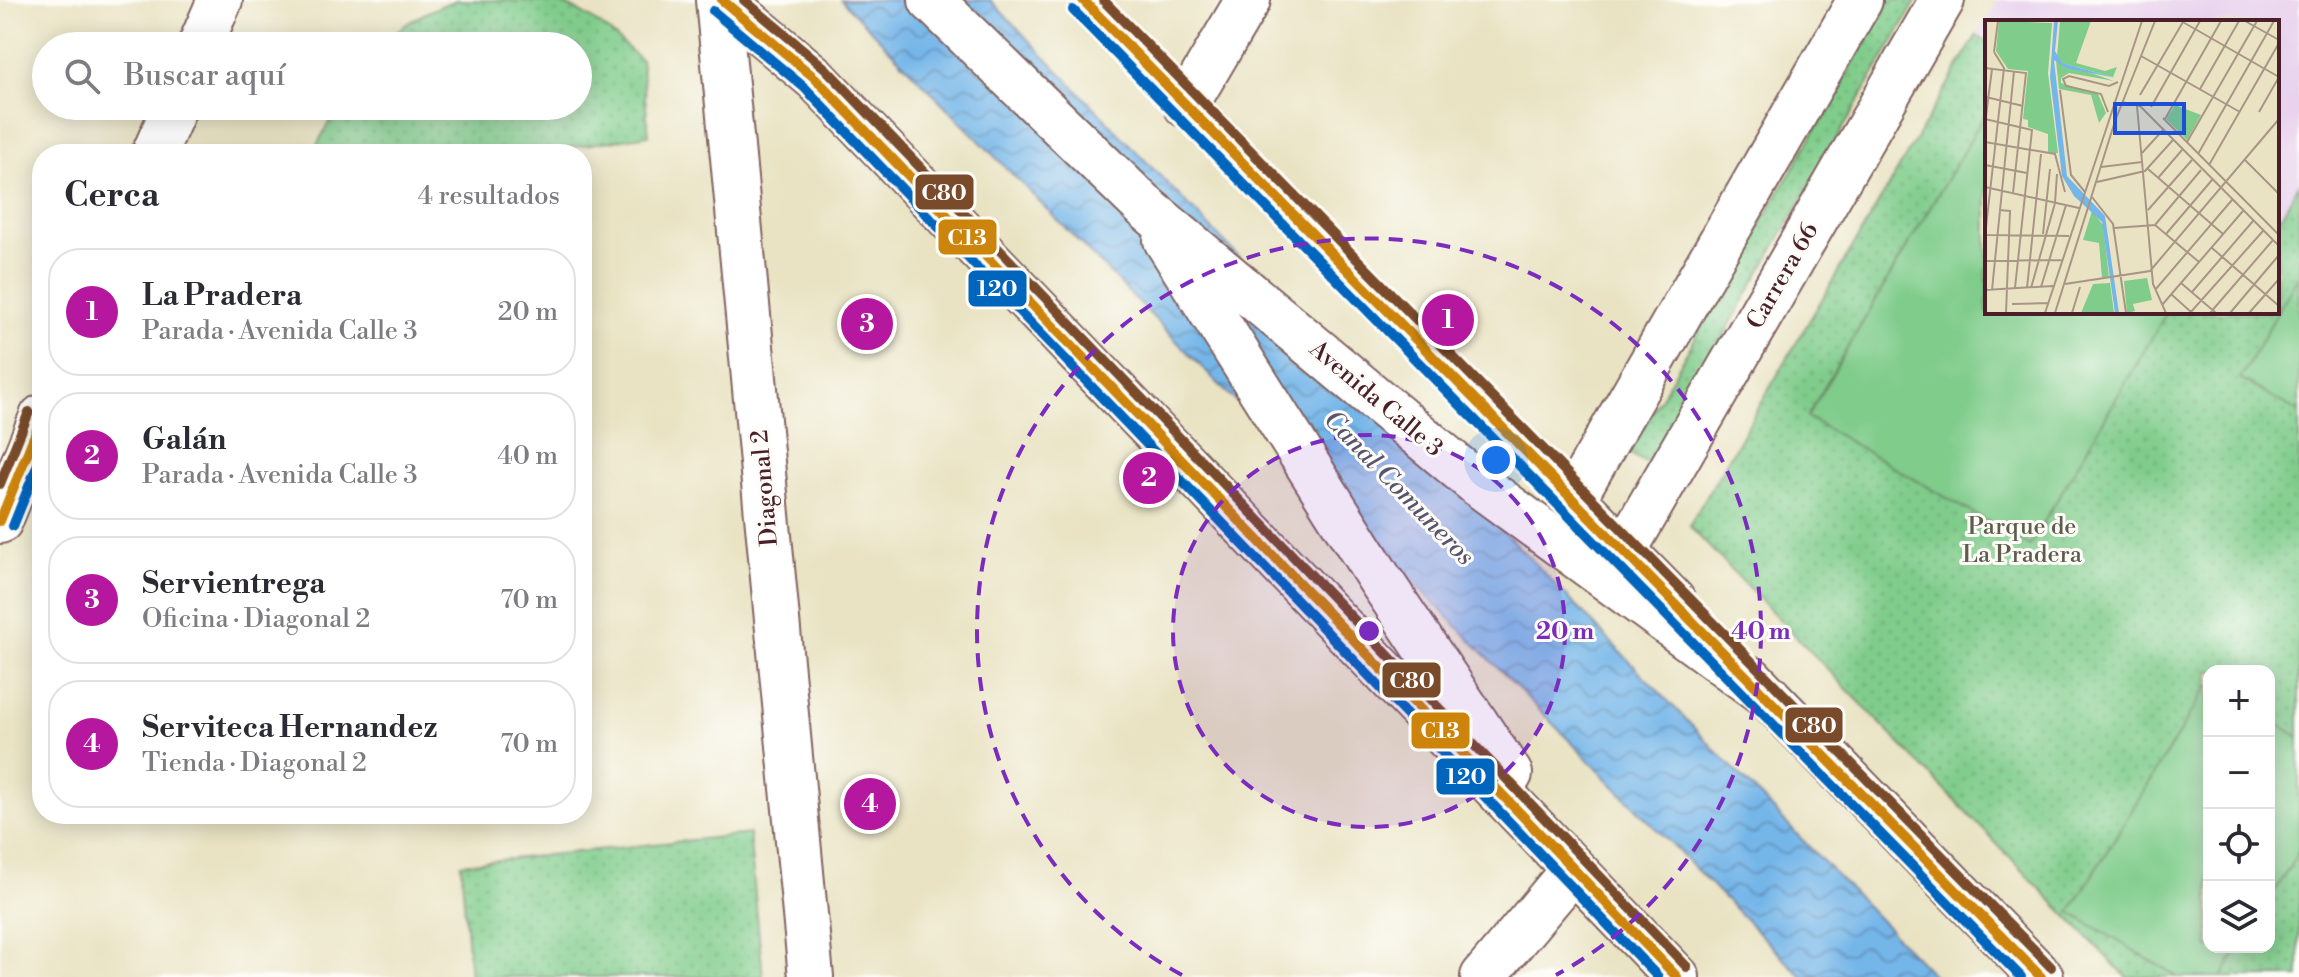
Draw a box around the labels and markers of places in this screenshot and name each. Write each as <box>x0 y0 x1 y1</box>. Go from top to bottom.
pin: 1 <box>1422 290 1474 350</box>
pin: 3 <box>841 294 893 354</box>
pin: 2 <box>1123 448 1175 508</box>
centre of rings <box>1355 617 1383 645</box>
pin: 4 <box>844 774 896 834</box>

